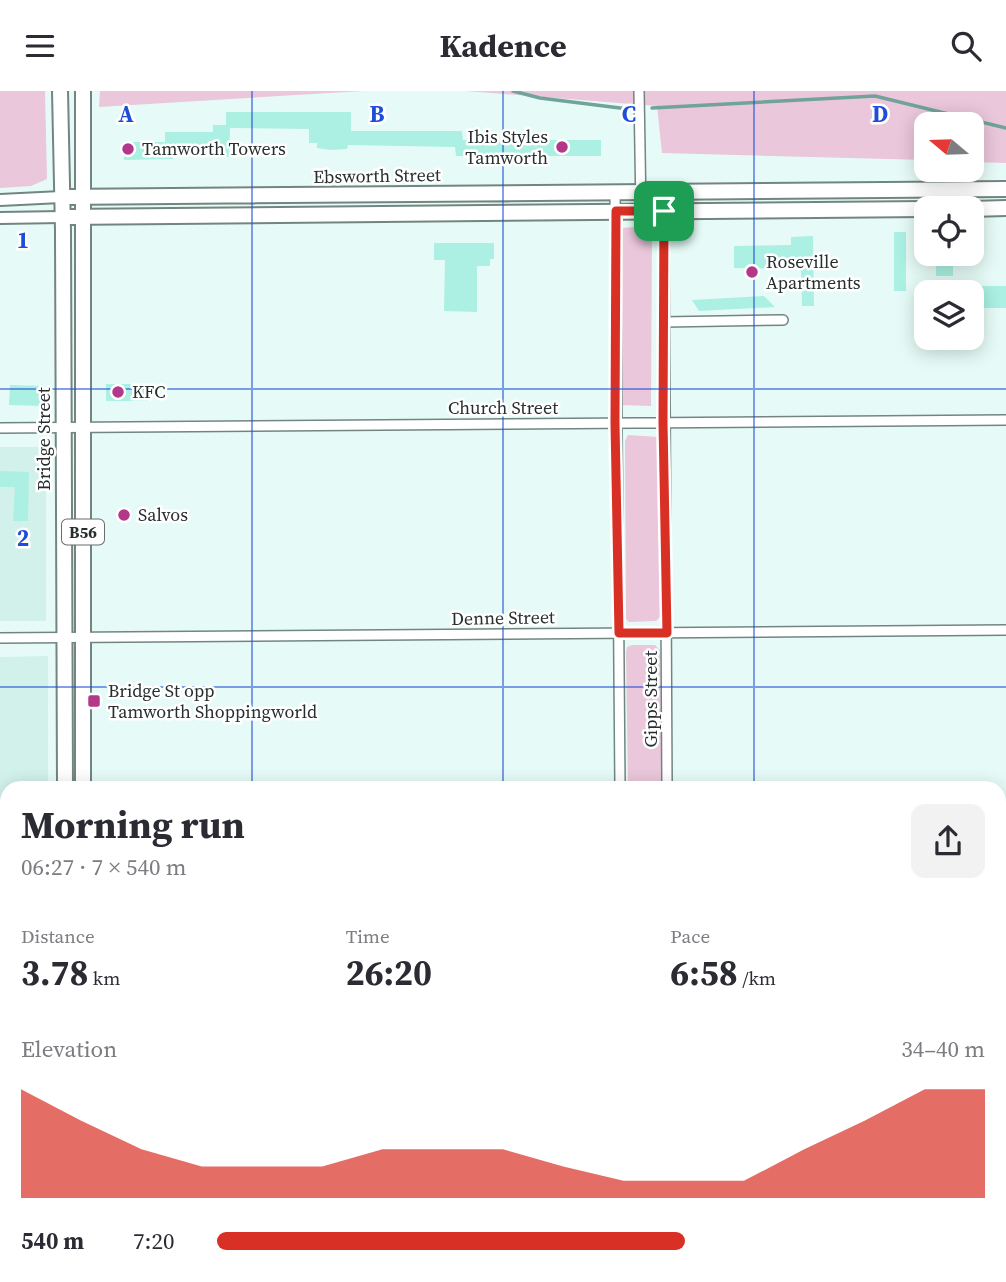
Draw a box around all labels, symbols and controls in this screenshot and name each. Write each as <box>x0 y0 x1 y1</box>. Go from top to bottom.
text: Kadence <box>439 24 567 68</box>
icon: menu <box>21 27 59 65</box>
icon: search <box>947 27 985 65</box>
text: A <box>118 98 134 130</box>
text: B <box>370 98 385 130</box>
text: C <box>622 98 636 130</box>
text: D <box>872 98 888 130</box>
north arrow <box>914 112 984 182</box>
map controls <box>914 112 984 350</box>
place label: Ibis Styles Tamworth <box>465 124 548 170</box>
place label: Tamworth Towers <box>142 136 286 161</box>
marker: Ibis Styles Tamworth <box>554 139 570 155</box>
marker: Tamworth Towers <box>120 141 136 157</box>
street label: Ebsworth Street <box>313 162 441 189</box>
pin <box>634 181 694 241</box>
icon: arrive <box>645 192 683 230</box>
button: locate <box>914 196 984 266</box>
text: 1 <box>17 224 29 256</box>
place label: Roseville Apartments <box>766 249 861 295</box>
marker: Roseville Apartments <box>744 264 760 280</box>
button: layers <box>914 280 984 350</box>
place label: KFC <box>132 379 166 404</box>
marker: KFC <box>110 384 126 400</box>
street label: Bridge Street <box>31 387 56 491</box>
street label: Church Street <box>448 395 558 420</box>
place label: Salvos <box>138 502 188 527</box>
marker: Salvos <box>116 507 132 523</box>
road number: B56 <box>62 519 104 545</box>
text: 2 <box>17 522 29 554</box>
street label: Denne Street <box>451 604 555 631</box>
street label: Gipps Street <box>638 650 663 747</box>
place label: Bridge St opp Tamworth Shoppingworld <box>108 678 317 724</box>
marker: Bridge St opp Tamworth Shoppingworld <box>86 693 102 709</box>
text: Morning run <box>21 799 245 851</box>
button: share <box>911 804 985 878</box>
text: 06:27 · 7 × 540 m <box>21 851 187 883</box>
text: Distance <box>21 923 95 949</box>
text: Time <box>346 923 390 949</box>
text: Pace <box>670 923 710 949</box>
text: 3.78 <box>21 949 88 997</box>
text: 26:20 <box>346 949 432 997</box>
text: 6:58 <box>670 949 738 997</box>
text: km <box>88 965 120 991</box>
text: /km <box>738 965 776 991</box>
text: Elevation <box>21 1033 117 1065</box>
text: 34–40 m <box>901 1033 985 1065</box>
text: 540 m <box>21 1225 84 1257</box>
text: 7:20 <box>133 1225 174 1257</box>

